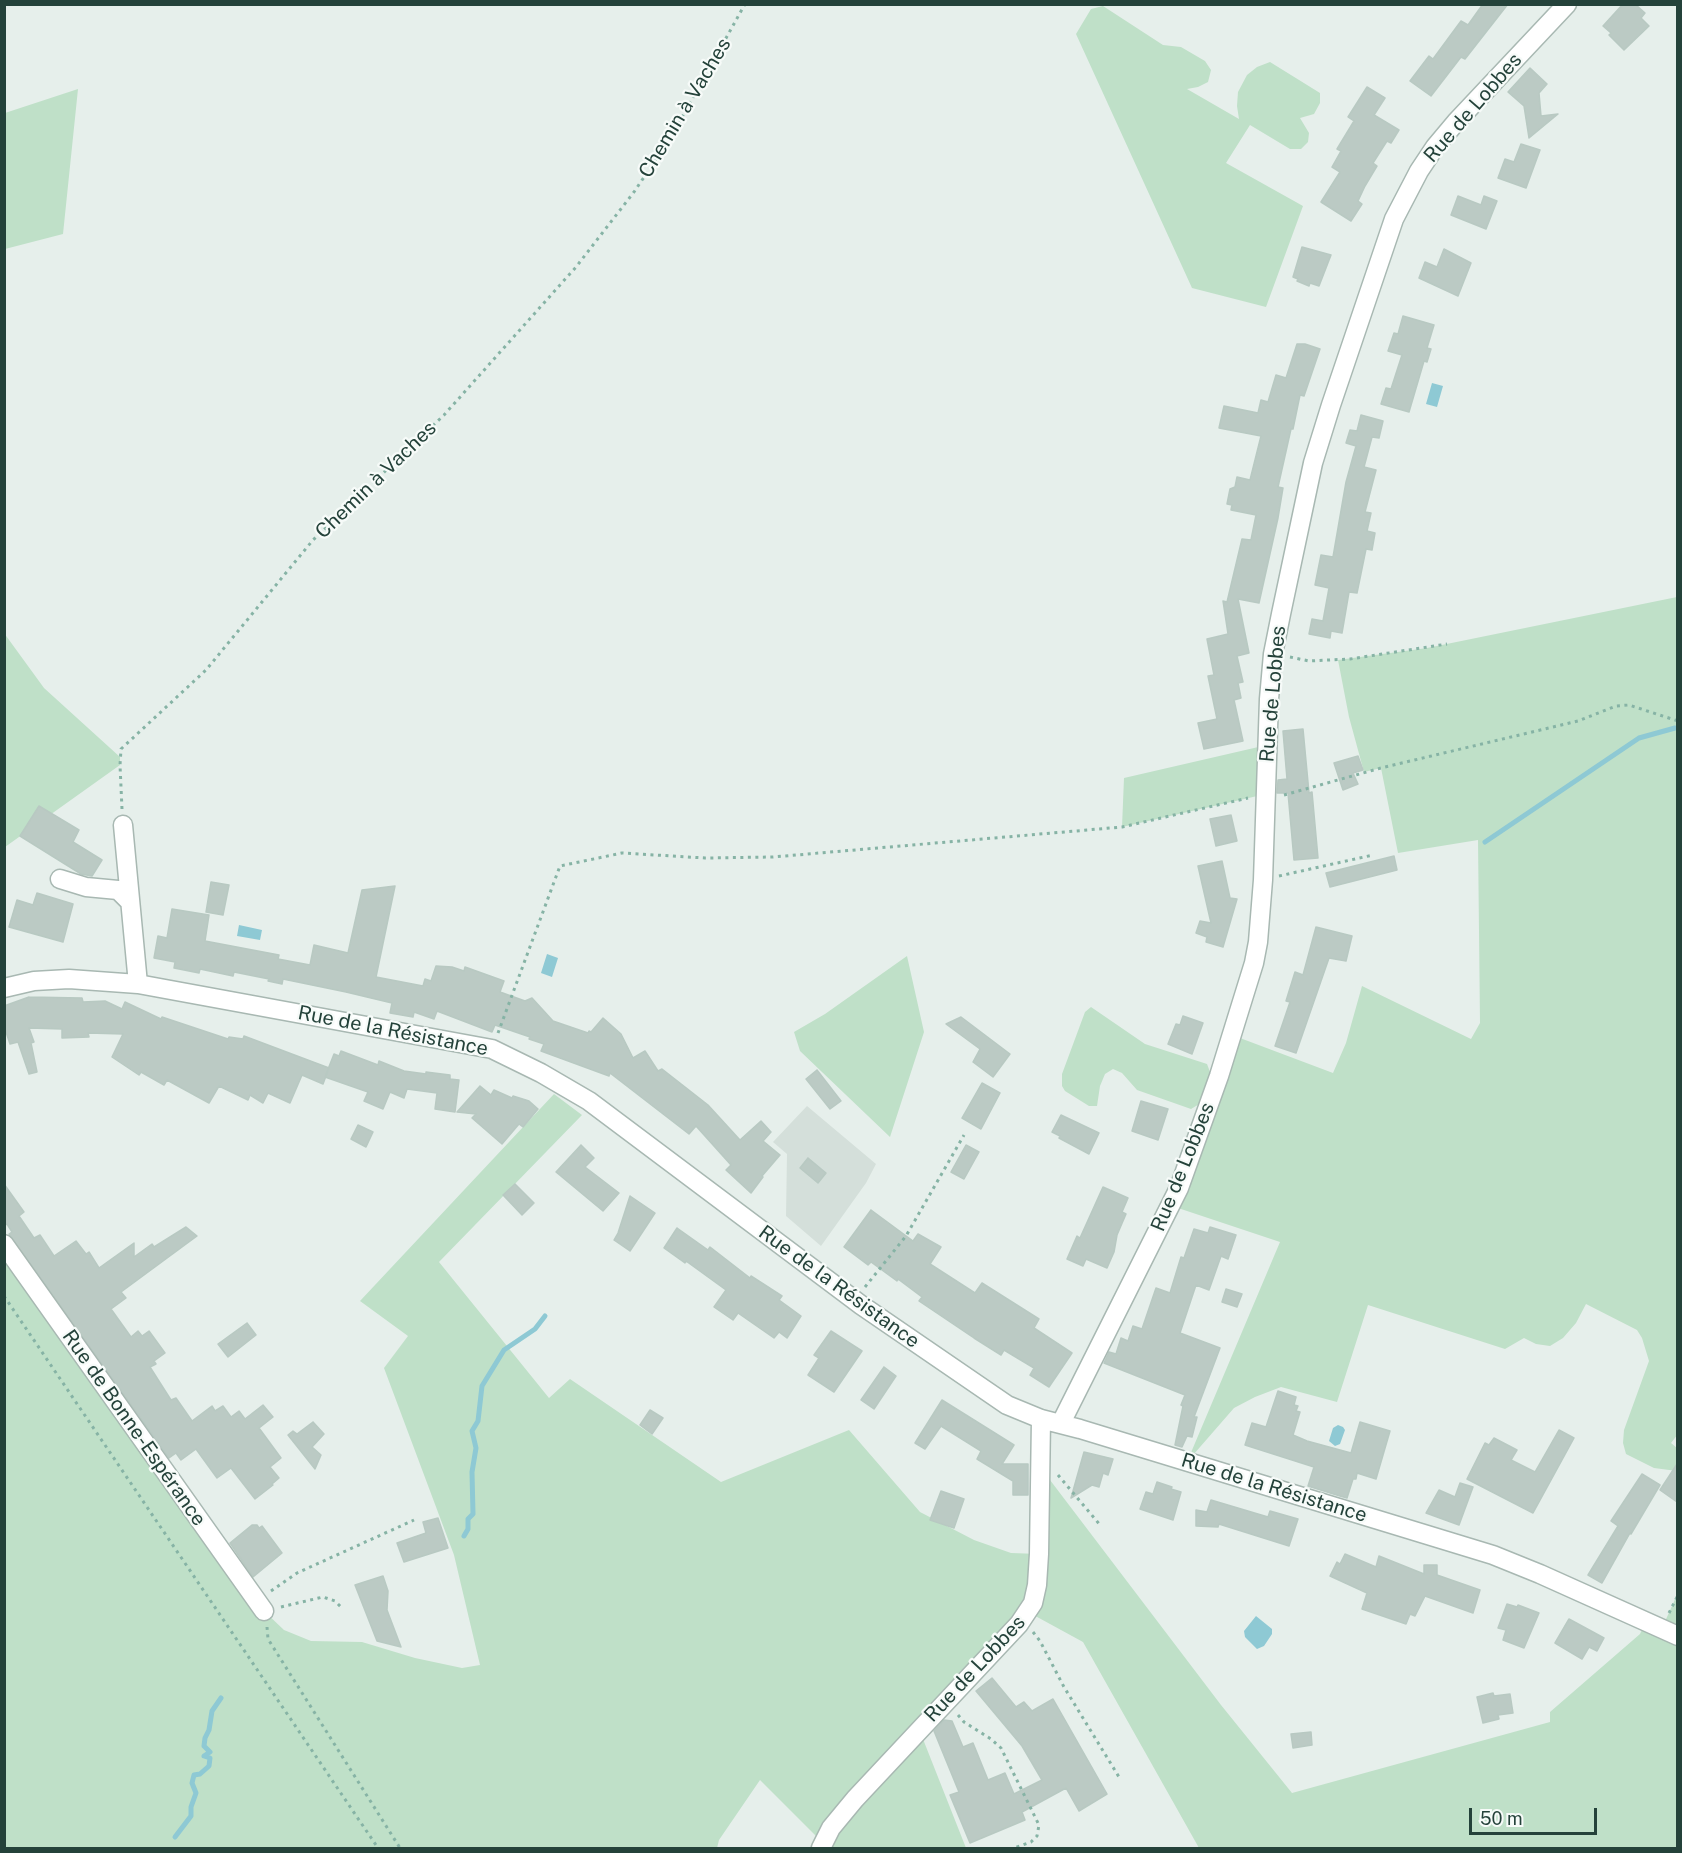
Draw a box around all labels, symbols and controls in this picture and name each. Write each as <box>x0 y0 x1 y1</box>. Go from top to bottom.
street label: Chemin à Vaches <box>634 34 736 182</box>
street label: Rue de Lobbes <box>1419 48 1527 168</box>
street label: Chemin à Vaches <box>311 416 441 544</box>
street label: Rue de Lobbes <box>1255 625 1291 763</box>
street label: Rue de la Résistance <box>296 1001 490 1061</box>
street label: Rue de Lobbes <box>1146 1099 1220 1235</box>
street label: Rue de la Résistance <box>754 1221 924 1353</box>
street label: Rue de Bonne-Espérance <box>57 1325 211 1531</box>
street label: Rue de la Résistance <box>1178 1448 1370 1528</box>
street label: Rue de Lobbes <box>920 1611 1030 1727</box>
scale bar <box>1472 1796 1600 1834</box>
text: 50 m <box>1480 1808 1523 1829</box>

